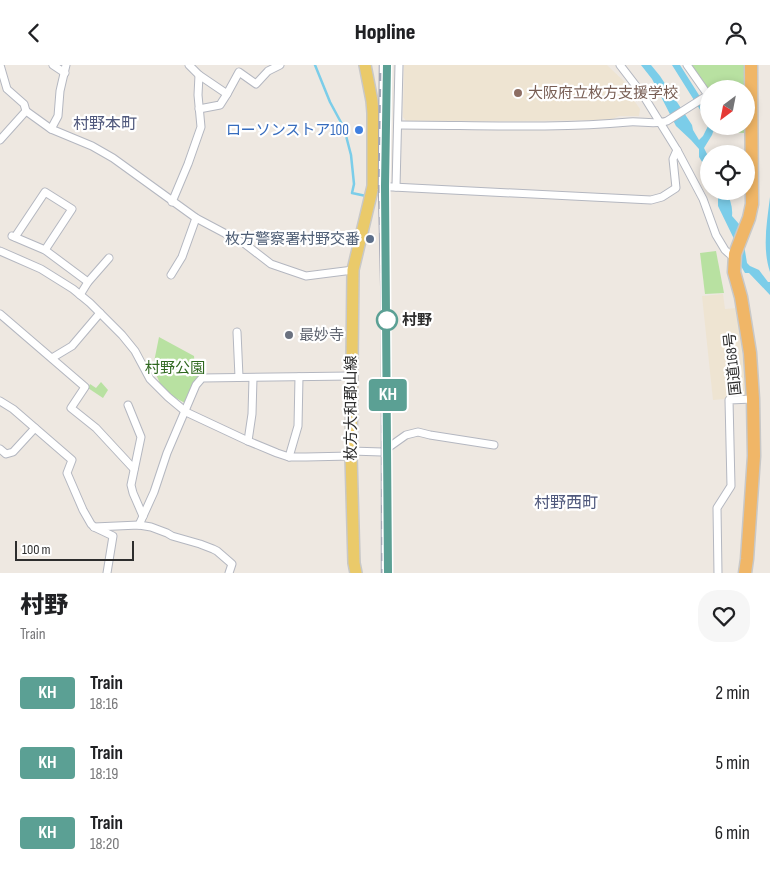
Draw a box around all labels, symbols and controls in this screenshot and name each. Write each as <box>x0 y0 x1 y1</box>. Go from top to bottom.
icon: back <box>20 19 48 47</box>
text: Hopline <box>355 19 415 46</box>
icon: person <box>722 19 750 47</box>
north arrow <box>700 80 755 135</box>
map controls <box>700 80 755 200</box>
place label: 大阪府立枚方支援学校 <box>528 84 678 103</box>
marker: 大阪府立枚方支援学校 <box>512 87 524 99</box>
district label: 村野本町 <box>73 115 137 134</box>
place label: ローソンストア100 <box>226 121 349 140</box>
marker: ローソンストア100 <box>353 124 365 136</box>
button: locate <box>700 145 755 200</box>
place label: 枚方警察署村野交番 <box>225 230 360 249</box>
marker: 枚方警察署村野交番 <box>364 233 376 245</box>
marker: 村野 <box>376 309 398 331</box>
place label: 村野 <box>402 311 432 330</box>
place label: 最妙寺 <box>299 326 344 345</box>
marker: 最妙寺 <box>283 329 295 341</box>
street label: 国道168号 <box>720 331 746 397</box>
street label: 枚方大和郡山線 <box>342 355 361 461</box>
park label: 村野公園 <box>145 359 205 378</box>
line badge: KH <box>366 379 410 411</box>
text: KH <box>379 384 397 405</box>
district label: 村野西町 <box>534 494 598 513</box>
scale bar <box>15 538 134 561</box>
text: 100 m <box>22 541 51 558</box>
button: heart <box>698 590 750 642</box>
text: 村野 <box>20 591 68 620</box>
text: Train <box>20 625 46 644</box>
text: Train <box>90 672 123 695</box>
text: KH <box>38 682 57 703</box>
text: 2 min <box>715 682 750 705</box>
text: 18:16 <box>90 695 118 714</box>
text: Train <box>90 742 123 765</box>
text: KH <box>38 752 57 773</box>
text: 5 min <box>715 752 750 775</box>
text: 18:19 <box>90 765 118 784</box>
text: Train <box>90 812 123 835</box>
text: KH <box>38 822 57 843</box>
text: 6 min <box>715 822 750 845</box>
text: 18:20 <box>90 835 119 854</box>

